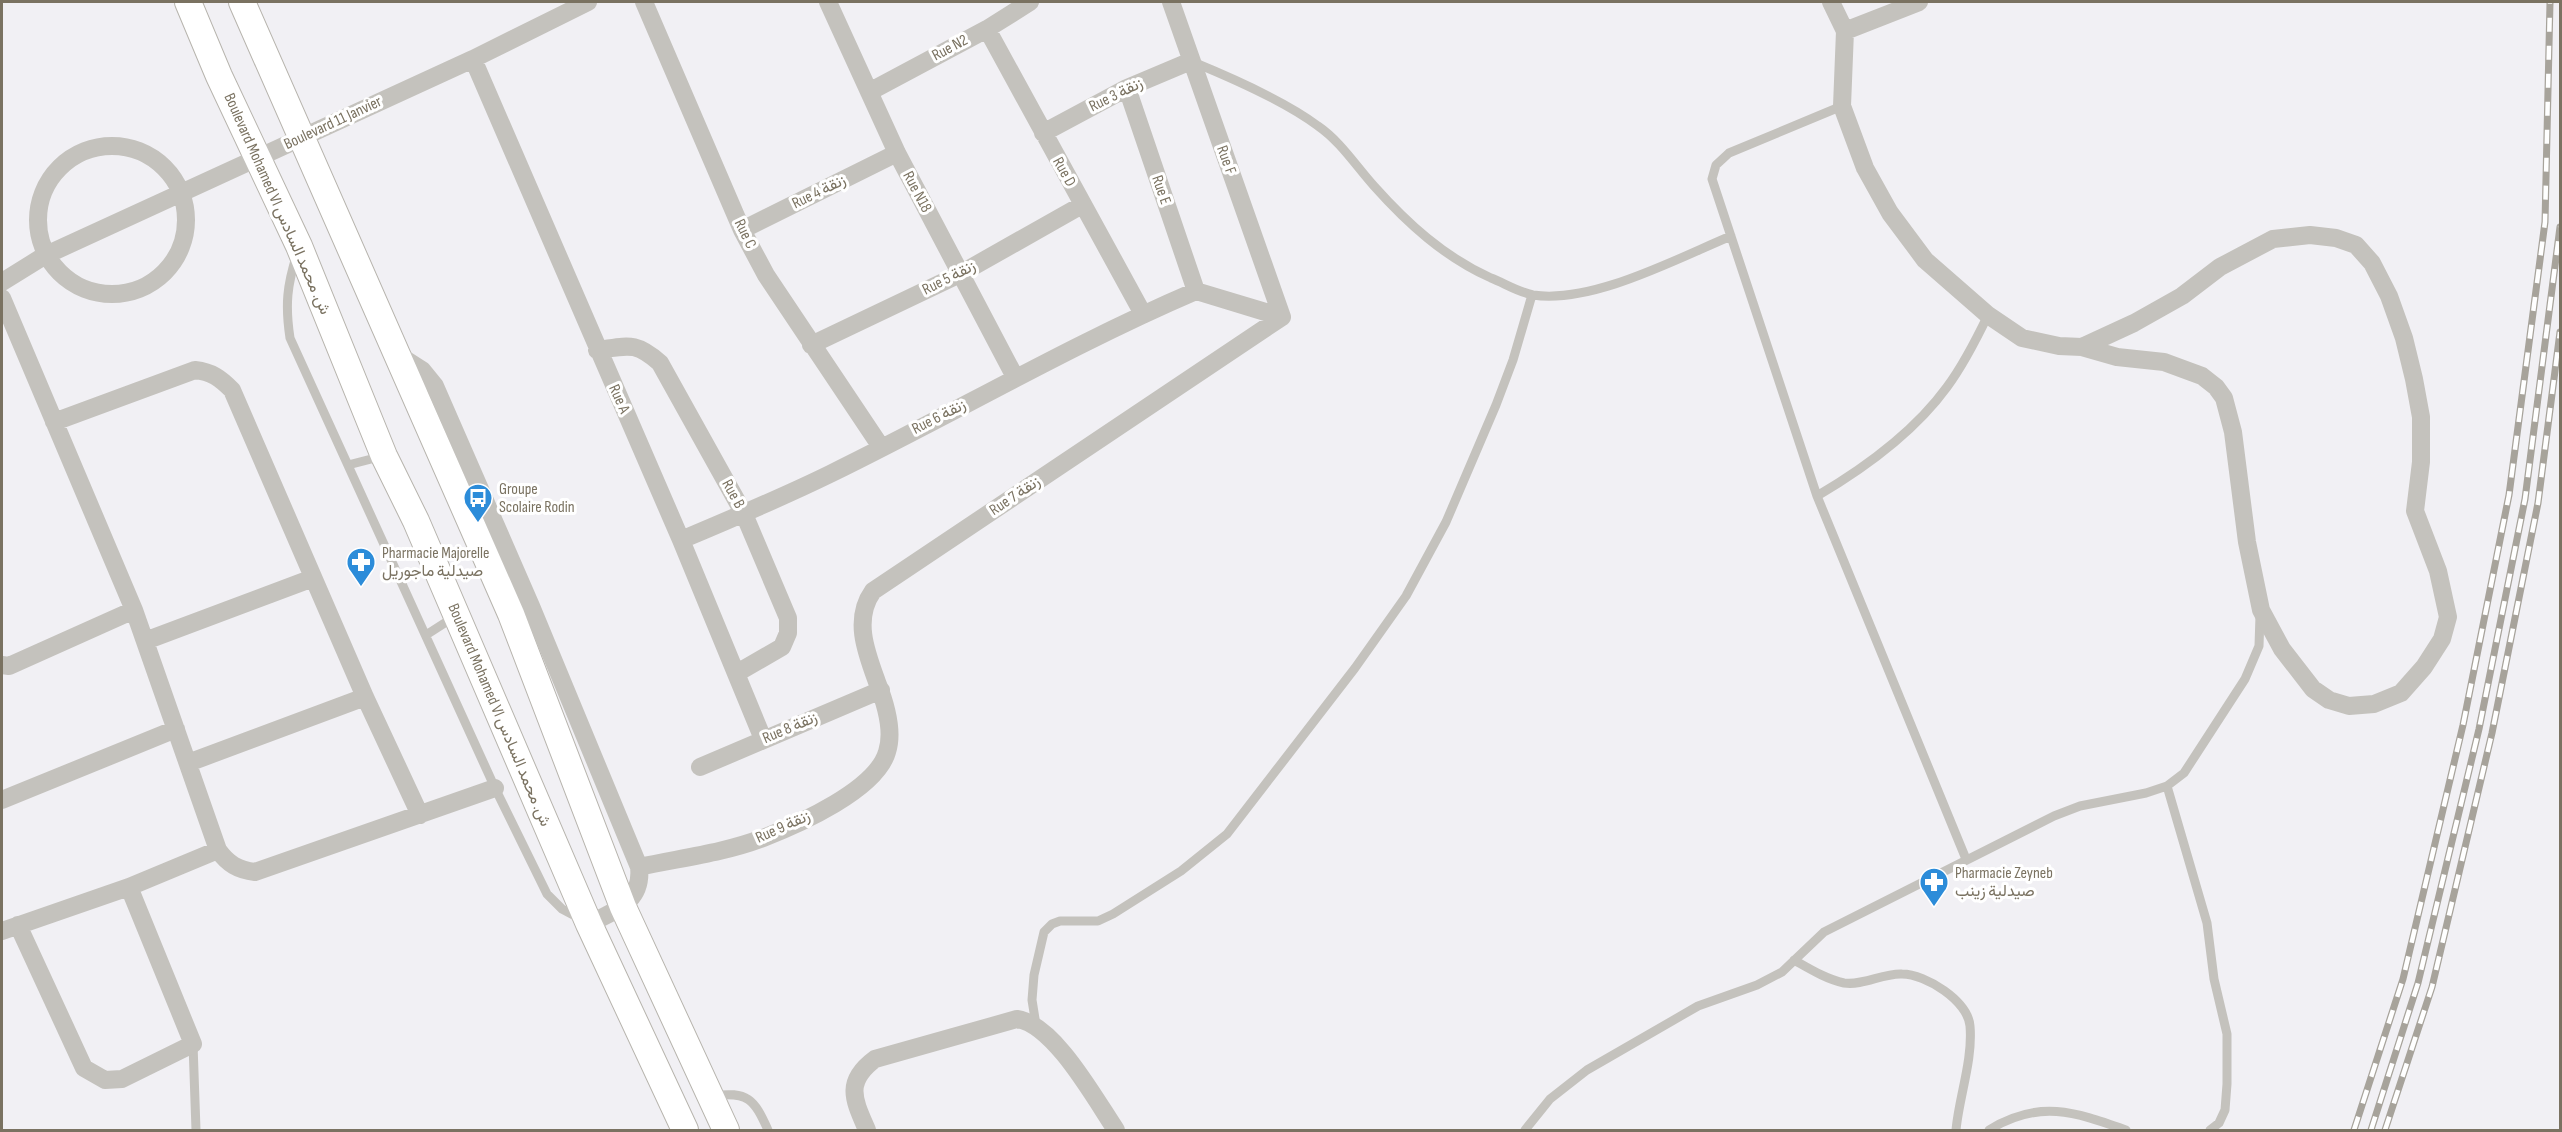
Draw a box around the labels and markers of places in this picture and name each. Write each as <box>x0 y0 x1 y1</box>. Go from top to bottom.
place label: Groupe Scolaire Rodin <box>499 480 575 517</box>
bus stop icon: Groupe Scolaire Rodin <box>462 482 494 524</box>
place label: Pharmacie Majorelle صيدلية ماجوريل <box>382 544 489 581</box>
pharmacy icon: Pharmacie Majorelle صيدلية ماجوريل <box>345 546 377 588</box>
place label: Pharmacie Zeyneb صيدلية زينب <box>1955 864 2053 901</box>
pharmacy icon: Pharmacie Zeyneb صيدلية زينب <box>1918 866 1950 908</box>

